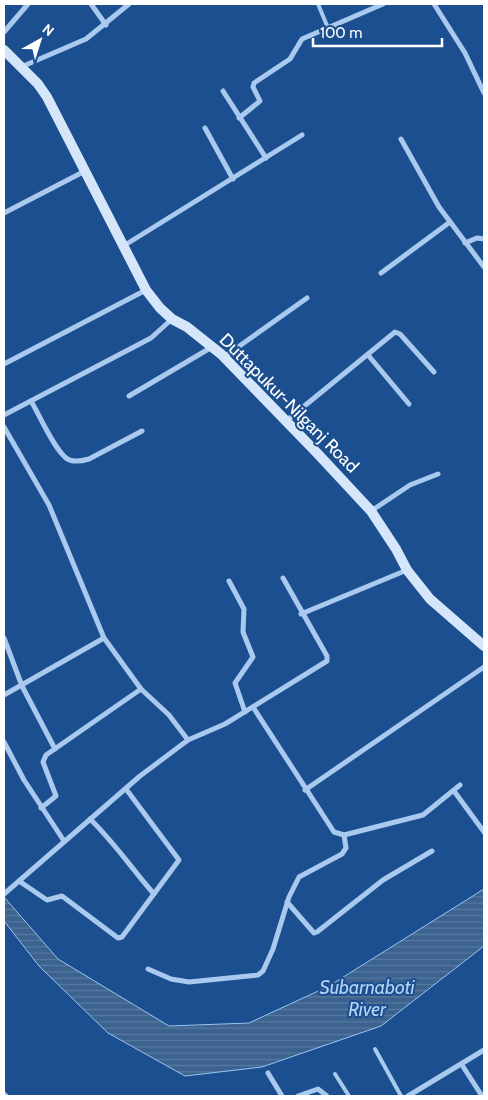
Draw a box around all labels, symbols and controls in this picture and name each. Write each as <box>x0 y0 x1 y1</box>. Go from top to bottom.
north arrow <box>15 15 65 65</box>
scale bar <box>313 15 442 47</box>
text: N <box>39 20 58 40</box>
text: 100 m <box>320 24 362 42</box>
street label: Duttapukur-Nilganj Road <box>215 329 363 477</box>
water label: Subarnaboti River <box>320 976 415 1021</box>

